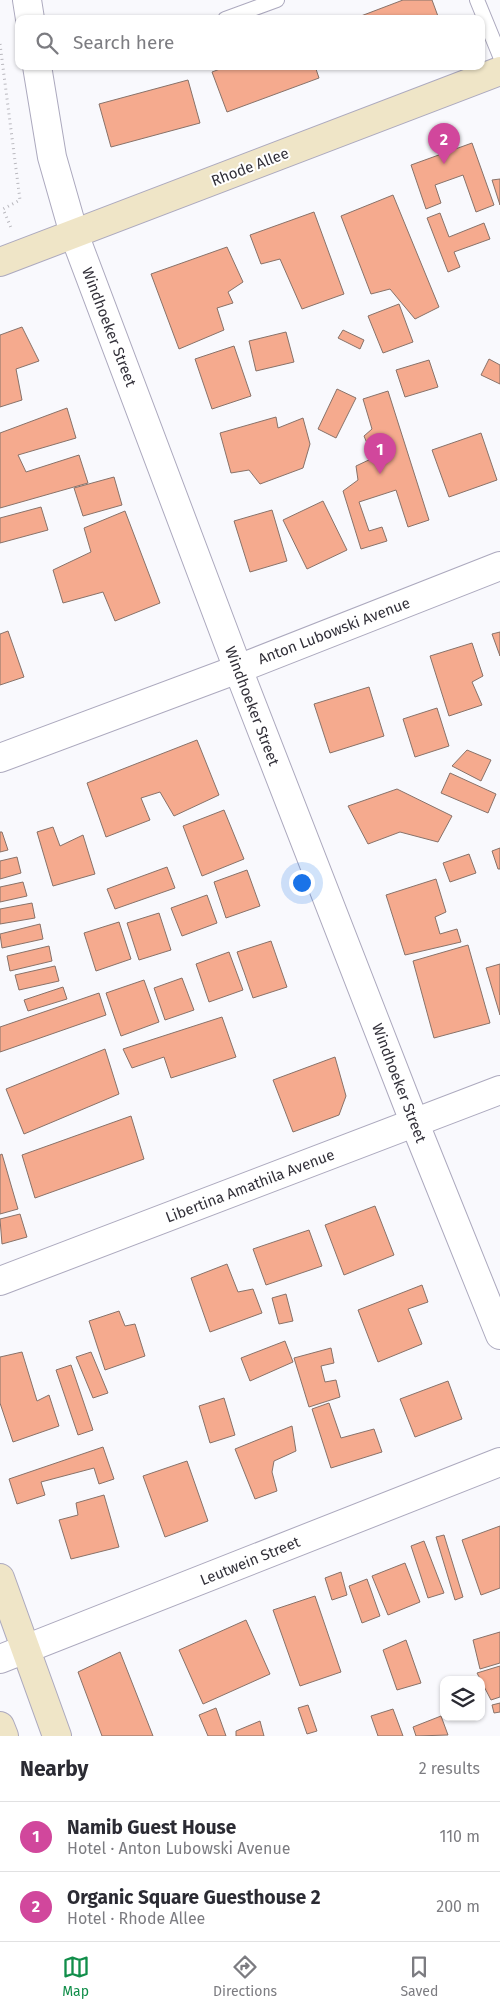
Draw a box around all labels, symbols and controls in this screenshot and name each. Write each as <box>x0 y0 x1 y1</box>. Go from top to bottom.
search box <box>15 15 485 70</box>
icon: search <box>33 29 61 57</box>
text: Search here <box>73 31 174 54</box>
pin: 2 <box>428 123 460 164</box>
street label: Rhode Allee <box>209 144 291 190</box>
street label: Windhoeker Street <box>78 265 140 390</box>
pin: 1 <box>364 433 396 474</box>
street label: Anton Lubowski Avenue <box>256 594 412 668</box>
street label: Windhoeker Street <box>221 644 283 769</box>
your location <box>289 870 315 896</box>
street label: Windhoeker Street <box>368 1021 430 1146</box>
street label: Libertina Amathila Avenue <box>163 1145 337 1227</box>
street label: Leutwein Street <box>197 1533 303 1589</box>
map controls <box>440 1676 485 1721</box>
button: layers <box>440 1676 485 1721</box>
text: Nearby <box>20 1756 88 1782</box>
text: 2 results <box>419 1759 480 1778</box>
text: Namib Guest House <box>67 1816 236 1839</box>
text: 1 <box>32 1827 40 1846</box>
text: 110 m <box>439 1827 480 1846</box>
text: Hotel · Anton Lubowski Avenue <box>67 1839 290 1858</box>
text: Organic Square Guesthouse 2 <box>67 1886 321 1909</box>
text: 2 <box>32 1897 40 1916</box>
text: 200 m <box>436 1897 480 1916</box>
text: Hotel · Rhode Allee <box>67 1909 205 1928</box>
tab: Map <box>62 1953 90 2000</box>
tab: Directions <box>213 1953 277 2000</box>
tab: Saved <box>400 1953 438 2000</box>

